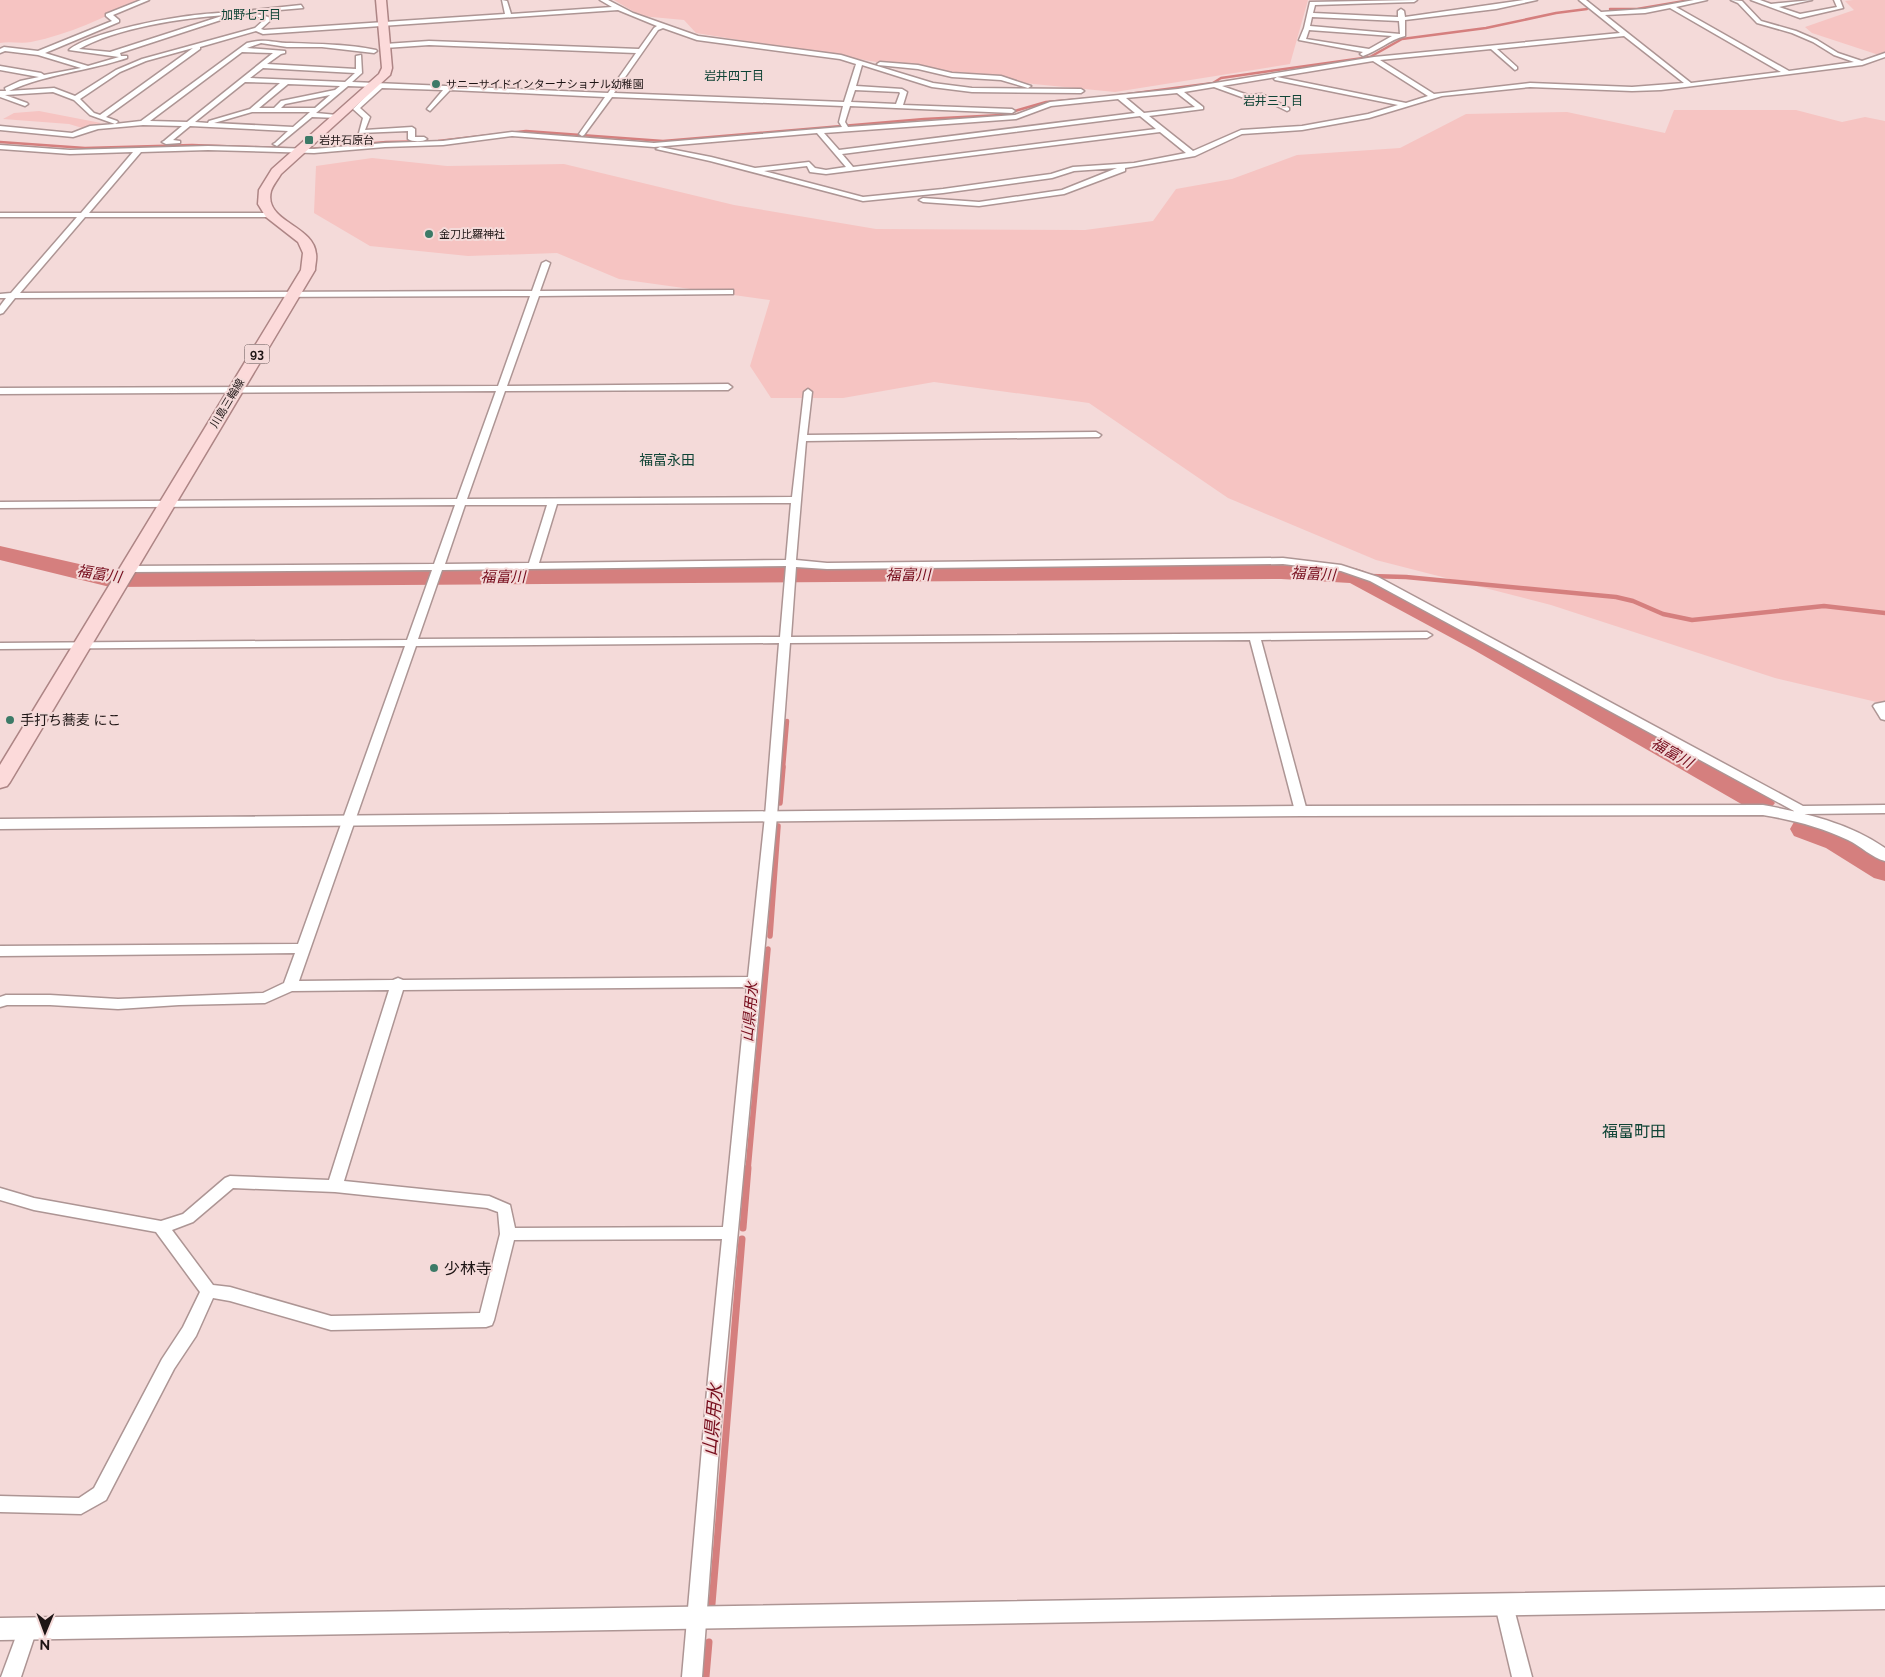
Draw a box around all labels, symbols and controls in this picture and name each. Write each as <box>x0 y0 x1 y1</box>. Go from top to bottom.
district label: 加野七丁目 <box>221 8 281 22</box>
district label: 岩井四丁目 <box>704 69 764 83</box>
marker: サニーサイドインターナショナル幼稚園 <box>430 78 442 90</box>
place label: サニーサイドインターナショナル幼稚園 <box>446 78 644 91</box>
district label: 岩井三丁目 <box>1243 94 1303 108</box>
marker: 岩井石原台 <box>303 134 315 146</box>
place label: 岩井石原台 <box>319 134 374 147</box>
marker: 金刀比羅神社 <box>423 228 435 240</box>
place label: 金刀比羅神社 <box>439 228 505 241</box>
road number: 93 <box>244 344 270 364</box>
street label: 川島三輪線 <box>208 376 247 430</box>
district label: 福富永田 <box>639 452 695 468</box>
water label: 福富川 <box>75 562 125 587</box>
water label: 福富川 <box>1290 564 1338 584</box>
water label: 福富川 <box>885 566 932 584</box>
water label: 福富川 <box>480 568 527 586</box>
place label: 手打ち蕎麦 にこ <box>20 712 121 728</box>
marker: 手打ち蕎麦 にこ <box>4 714 16 726</box>
water label: 福富川 <box>1648 734 1698 773</box>
water label: 山県用水 <box>738 979 762 1043</box>
district label: 福富町田 <box>1602 1122 1666 1141</box>
place label: 少林寺 <box>444 1259 492 1278</box>
marker: 少林寺 <box>428 1262 440 1274</box>
water label: 山県用水 <box>699 1381 726 1457</box>
north arrow <box>20 1607 70 1657</box>
text: N <box>39 1637 50 1653</box>

